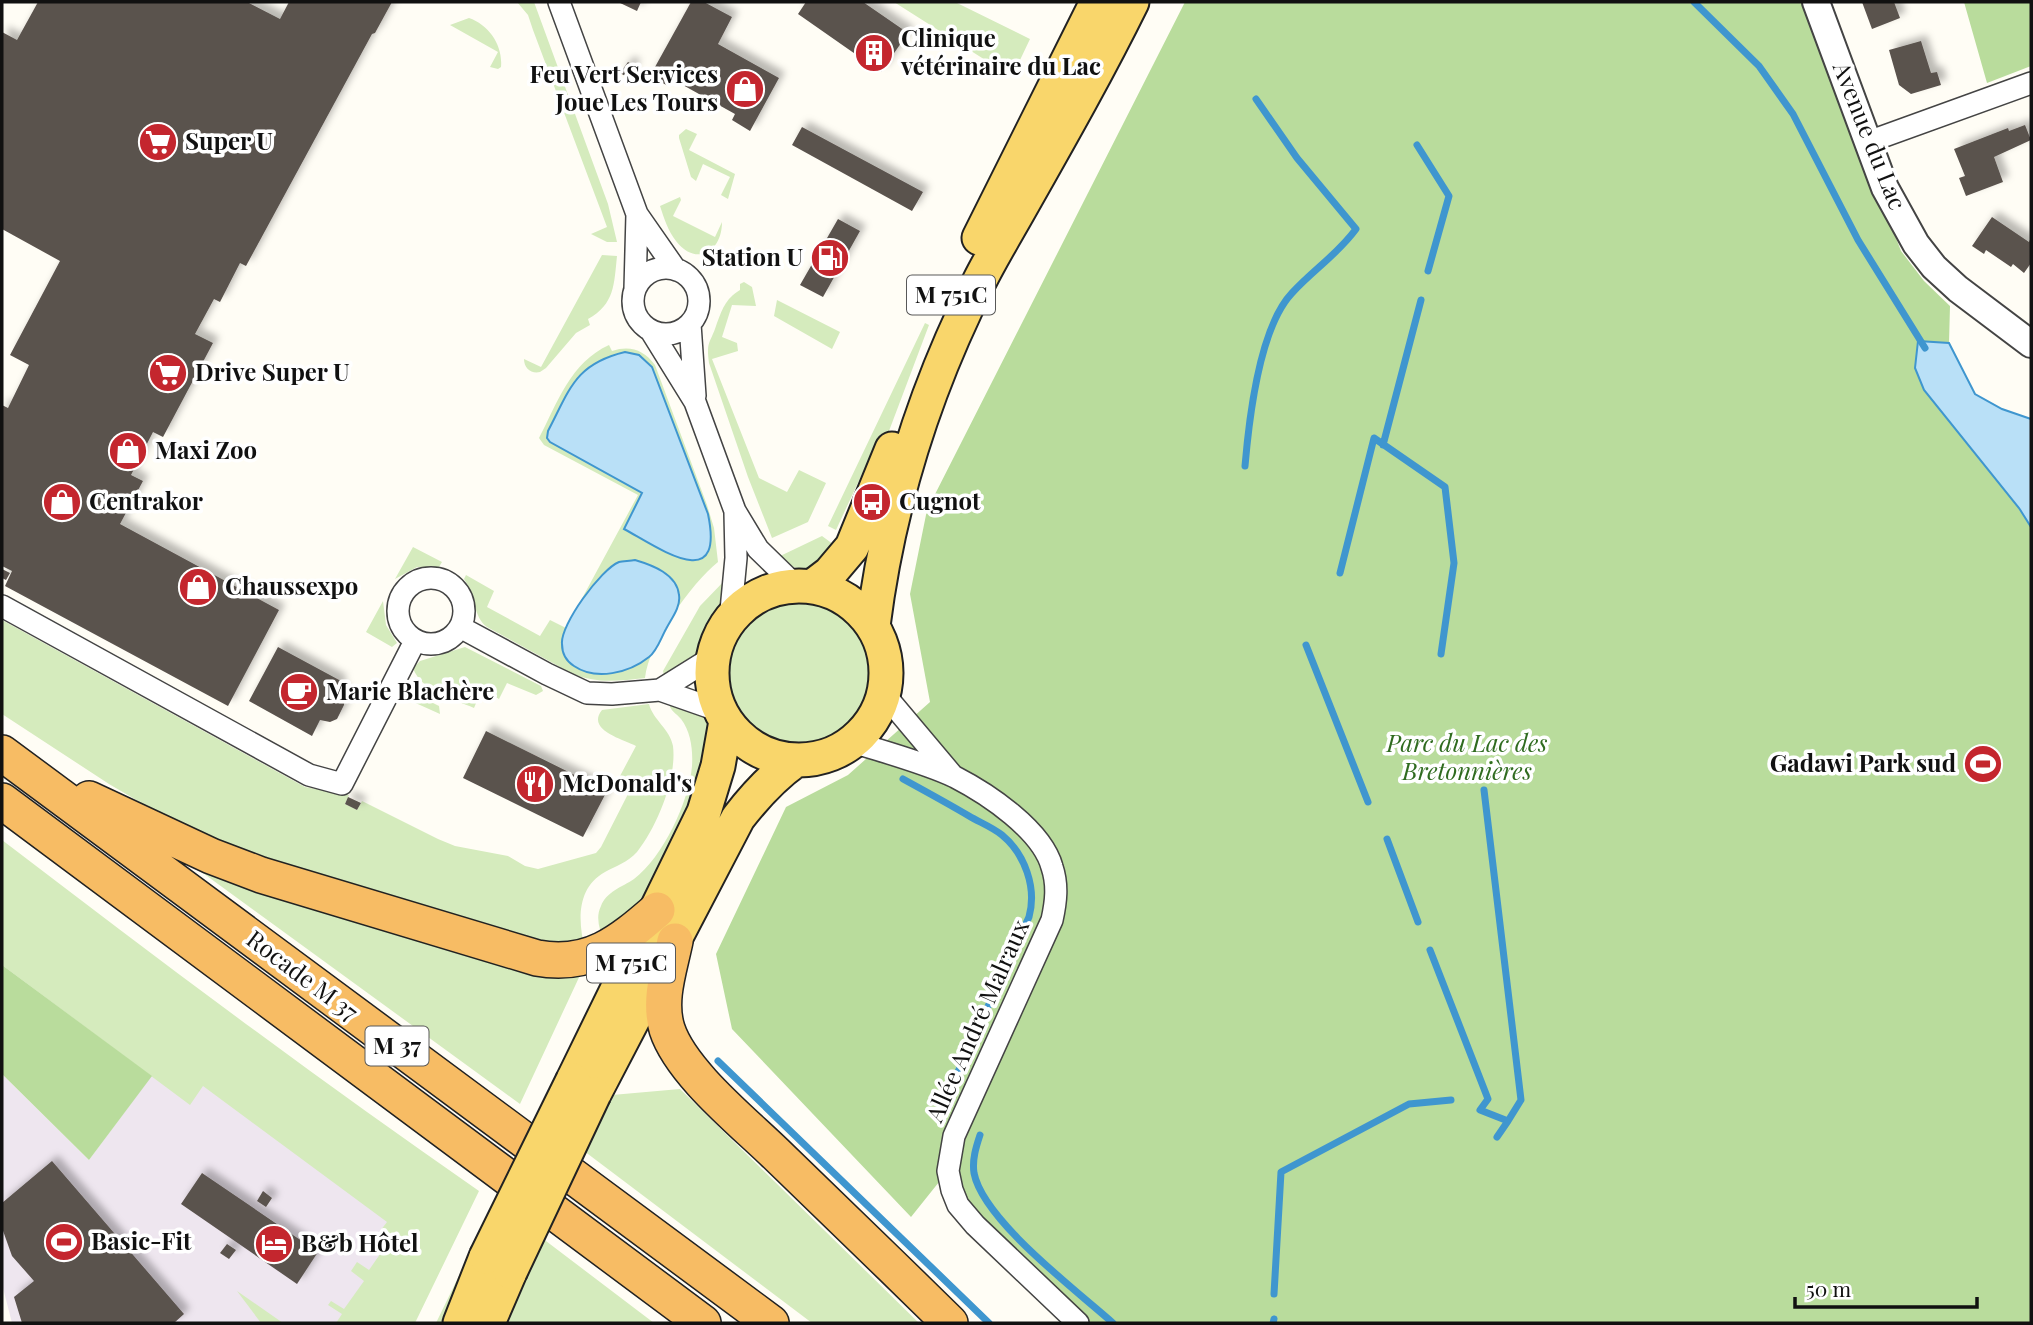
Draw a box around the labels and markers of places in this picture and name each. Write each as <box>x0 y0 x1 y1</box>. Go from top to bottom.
place label: Clinique vétérinaire du Lac <box>900 21 1101 81</box>
building icon: Clinique vétérinaire du Lac <box>853 32 895 74</box>
place label: Feu Vert Services Joue Les Tours <box>530 57 718 117</box>
shop icon: Feu Vert Services Joue Les Tours <box>724 68 766 110</box>
supermarket icon: Super U <box>137 121 179 163</box>
place label: Super U <box>185 124 273 156</box>
fuel station icon: Station U <box>809 237 851 279</box>
place label: Station U <box>702 240 803 272</box>
supermarket icon: Drive Super U <box>147 352 189 394</box>
place label: Drive Super U <box>195 355 350 387</box>
shop icon: Maxi Zoo <box>107 430 149 472</box>
place label: Maxi Zoo <box>155 433 257 465</box>
shop icon: Centrakor <box>41 481 83 523</box>
bus stop icon: Cugnot <box>851 481 893 523</box>
place label: Centrakor <box>89 484 204 516</box>
place label: Cugnot <box>899 484 981 516</box>
shop icon: Chaussexpo <box>177 566 219 608</box>
place label: Chaussexpo <box>225 569 358 601</box>
cafe icon: Marie Blachère <box>278 671 320 713</box>
place label: Marie Blachère <box>326 674 494 706</box>
sports icon: Gadawi Park sud <box>1962 743 2004 785</box>
place label: Gadawi Park sud <box>1770 746 1956 778</box>
restaurant icon: McDonald's <box>514 763 556 805</box>
place label: McDonald's <box>562 766 692 798</box>
sports icon: Basic-Fit <box>43 1221 85 1263</box>
hotel icon: B&b Hôtel <box>253 1223 295 1265</box>
place label: Basic-Fit <box>91 1224 192 1256</box>
place label: B&b Hôtel <box>301 1226 419 1258</box>

